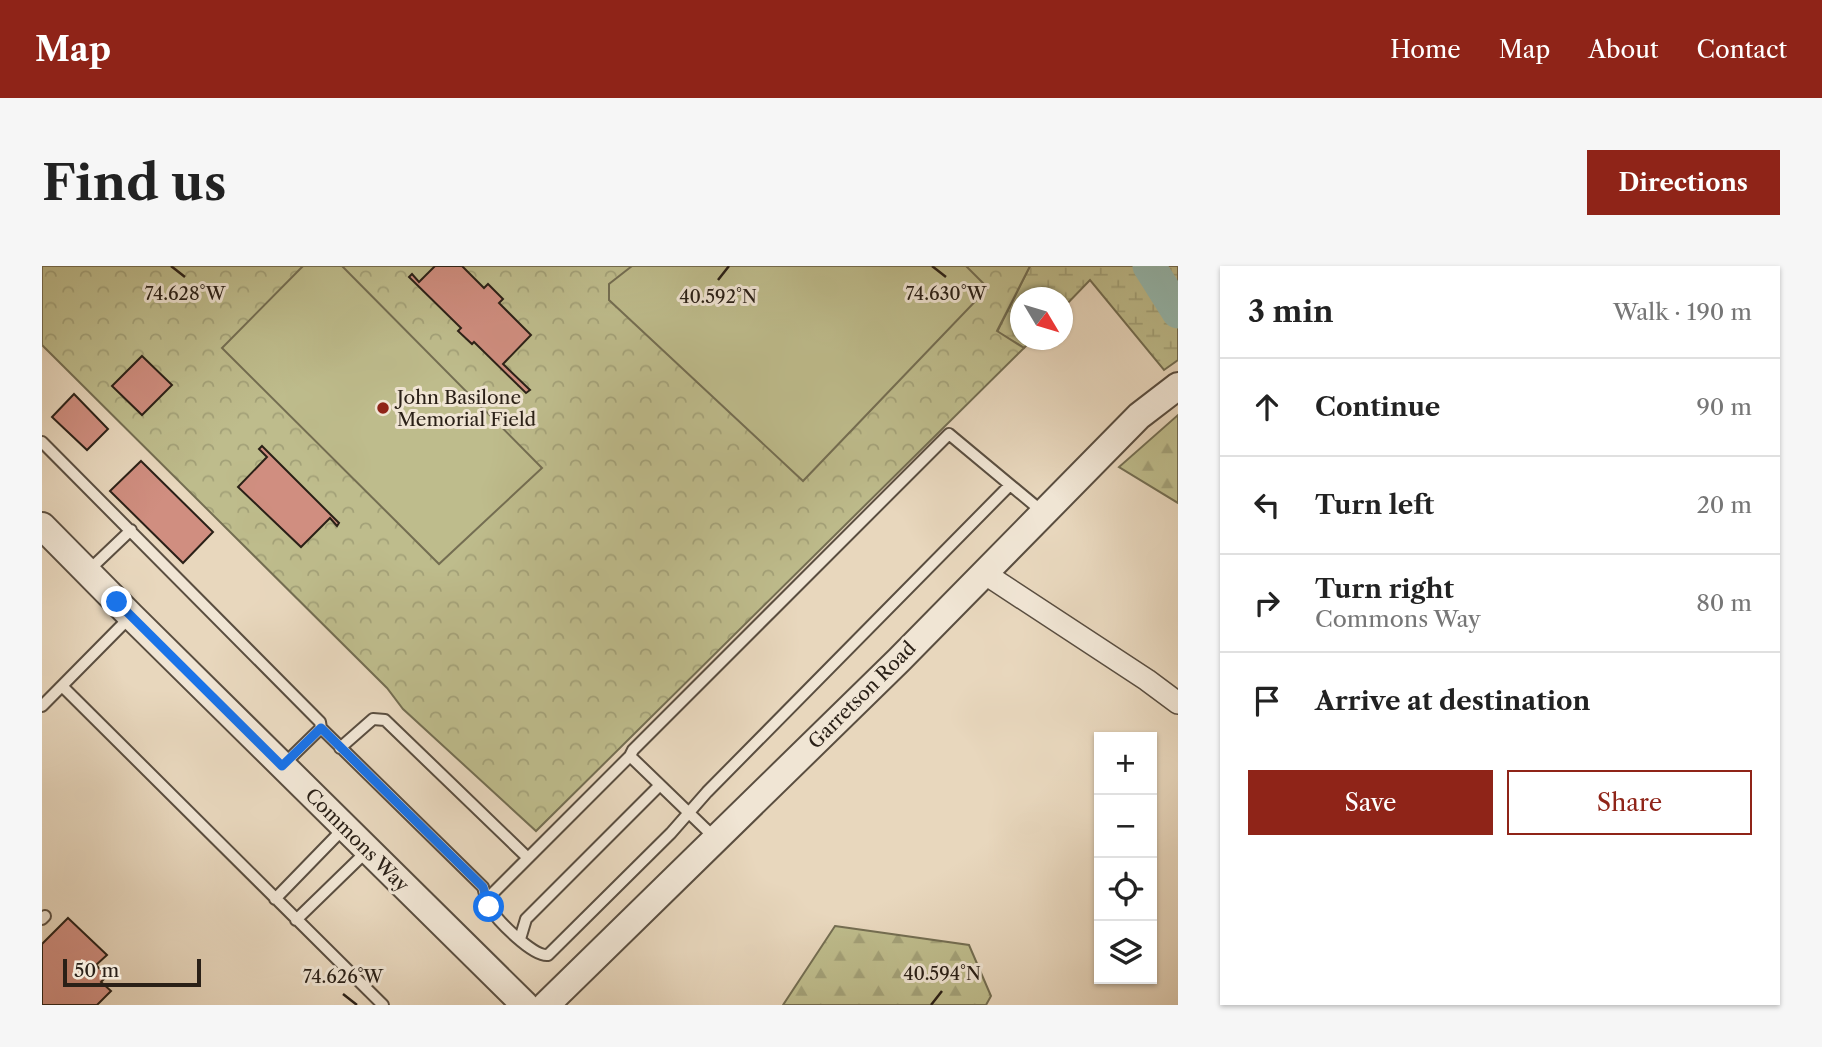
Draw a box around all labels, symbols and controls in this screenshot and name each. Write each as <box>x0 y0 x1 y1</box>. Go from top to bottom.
text: Map <box>35 29 111 70</box>
text: Home <box>1390 35 1461 64</box>
text: Map <box>1499 35 1550 64</box>
text: About <box>1588 35 1659 64</box>
text: Contact <box>1697 35 1787 64</box>
button: Directions <box>1587 150 1780 215</box>
text: Find us <box>42 152 226 213</box>
text: 74.628°W <box>145 283 227 305</box>
text: 74.630°W <box>905 283 988 305</box>
text: 40.592°N <box>679 286 757 308</box>
north arrow <box>1010 287 1073 350</box>
text: 3 min <box>1248 293 1334 330</box>
text: Walk · 190 m <box>1613 298 1752 326</box>
place label: John Basilone Memorial Field <box>394 386 537 431</box>
icon: ahead <box>1248 388 1286 426</box>
text: Continue <box>1315 391 1440 423</box>
text: 90 m <box>1696 393 1752 421</box>
marker: John Basilone Memorial Field <box>375 400 391 416</box>
icon: left <box>1248 486 1286 524</box>
text: Turn left <box>1315 489 1434 521</box>
text: 20 m <box>1697 491 1752 519</box>
text: Turn right <box>1315 573 1454 605</box>
icon: right <box>1248 584 1286 622</box>
route end <box>101 586 132 617</box>
text: 80 m <box>1696 589 1752 617</box>
text: Commons Way <box>1315 605 1481 633</box>
street label: Garretson Road <box>804 636 921 753</box>
icon: arrive <box>1248 682 1286 720</box>
text: Arrive at destination <box>1315 685 1590 717</box>
map controls <box>1094 732 1157 984</box>
button: + <box>1094 732 1157 795</box>
button: Save <box>1248 770 1493 835</box>
button: Share <box>1507 770 1752 835</box>
street label: Commons Way <box>300 783 414 897</box>
button: − <box>1094 795 1157 858</box>
button: locate <box>1094 858 1157 921</box>
route start <box>473 891 504 922</box>
button: layers <box>1094 921 1157 984</box>
scale bar <box>63 956 201 988</box>
text: 50 m <box>74 959 119 982</box>
text: 40.594°N <box>903 963 981 985</box>
text: 74.626°W <box>303 966 384 988</box>

